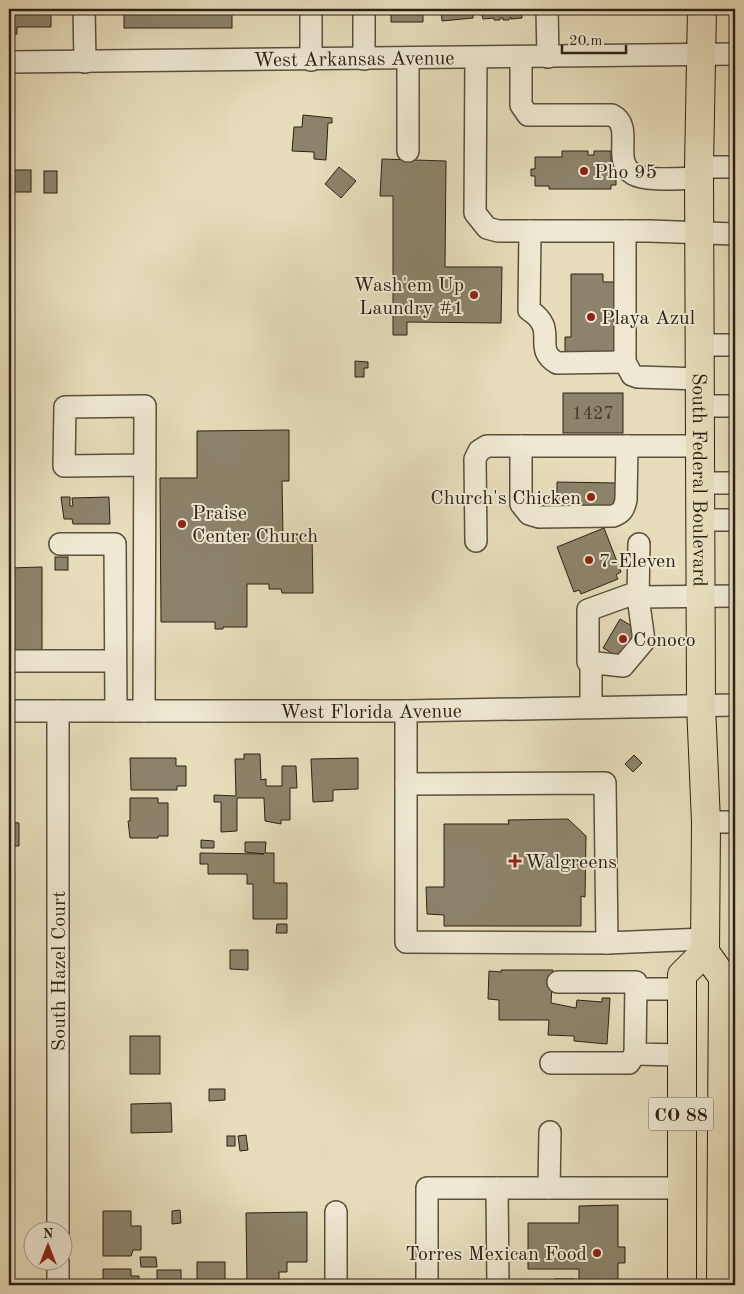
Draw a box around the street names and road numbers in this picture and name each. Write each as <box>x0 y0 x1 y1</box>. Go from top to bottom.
street label: West Arkansas Avenue <box>253 49 455 71</box>
street label: South Federal Boulevard <box>688 373 709 587</box>
street label: West Florida Avenue <box>280 702 462 723</box>
street label: South Hazel Court <box>50 891 70 1051</box>
road number: CO 88 <box>648 1098 714 1130</box>

